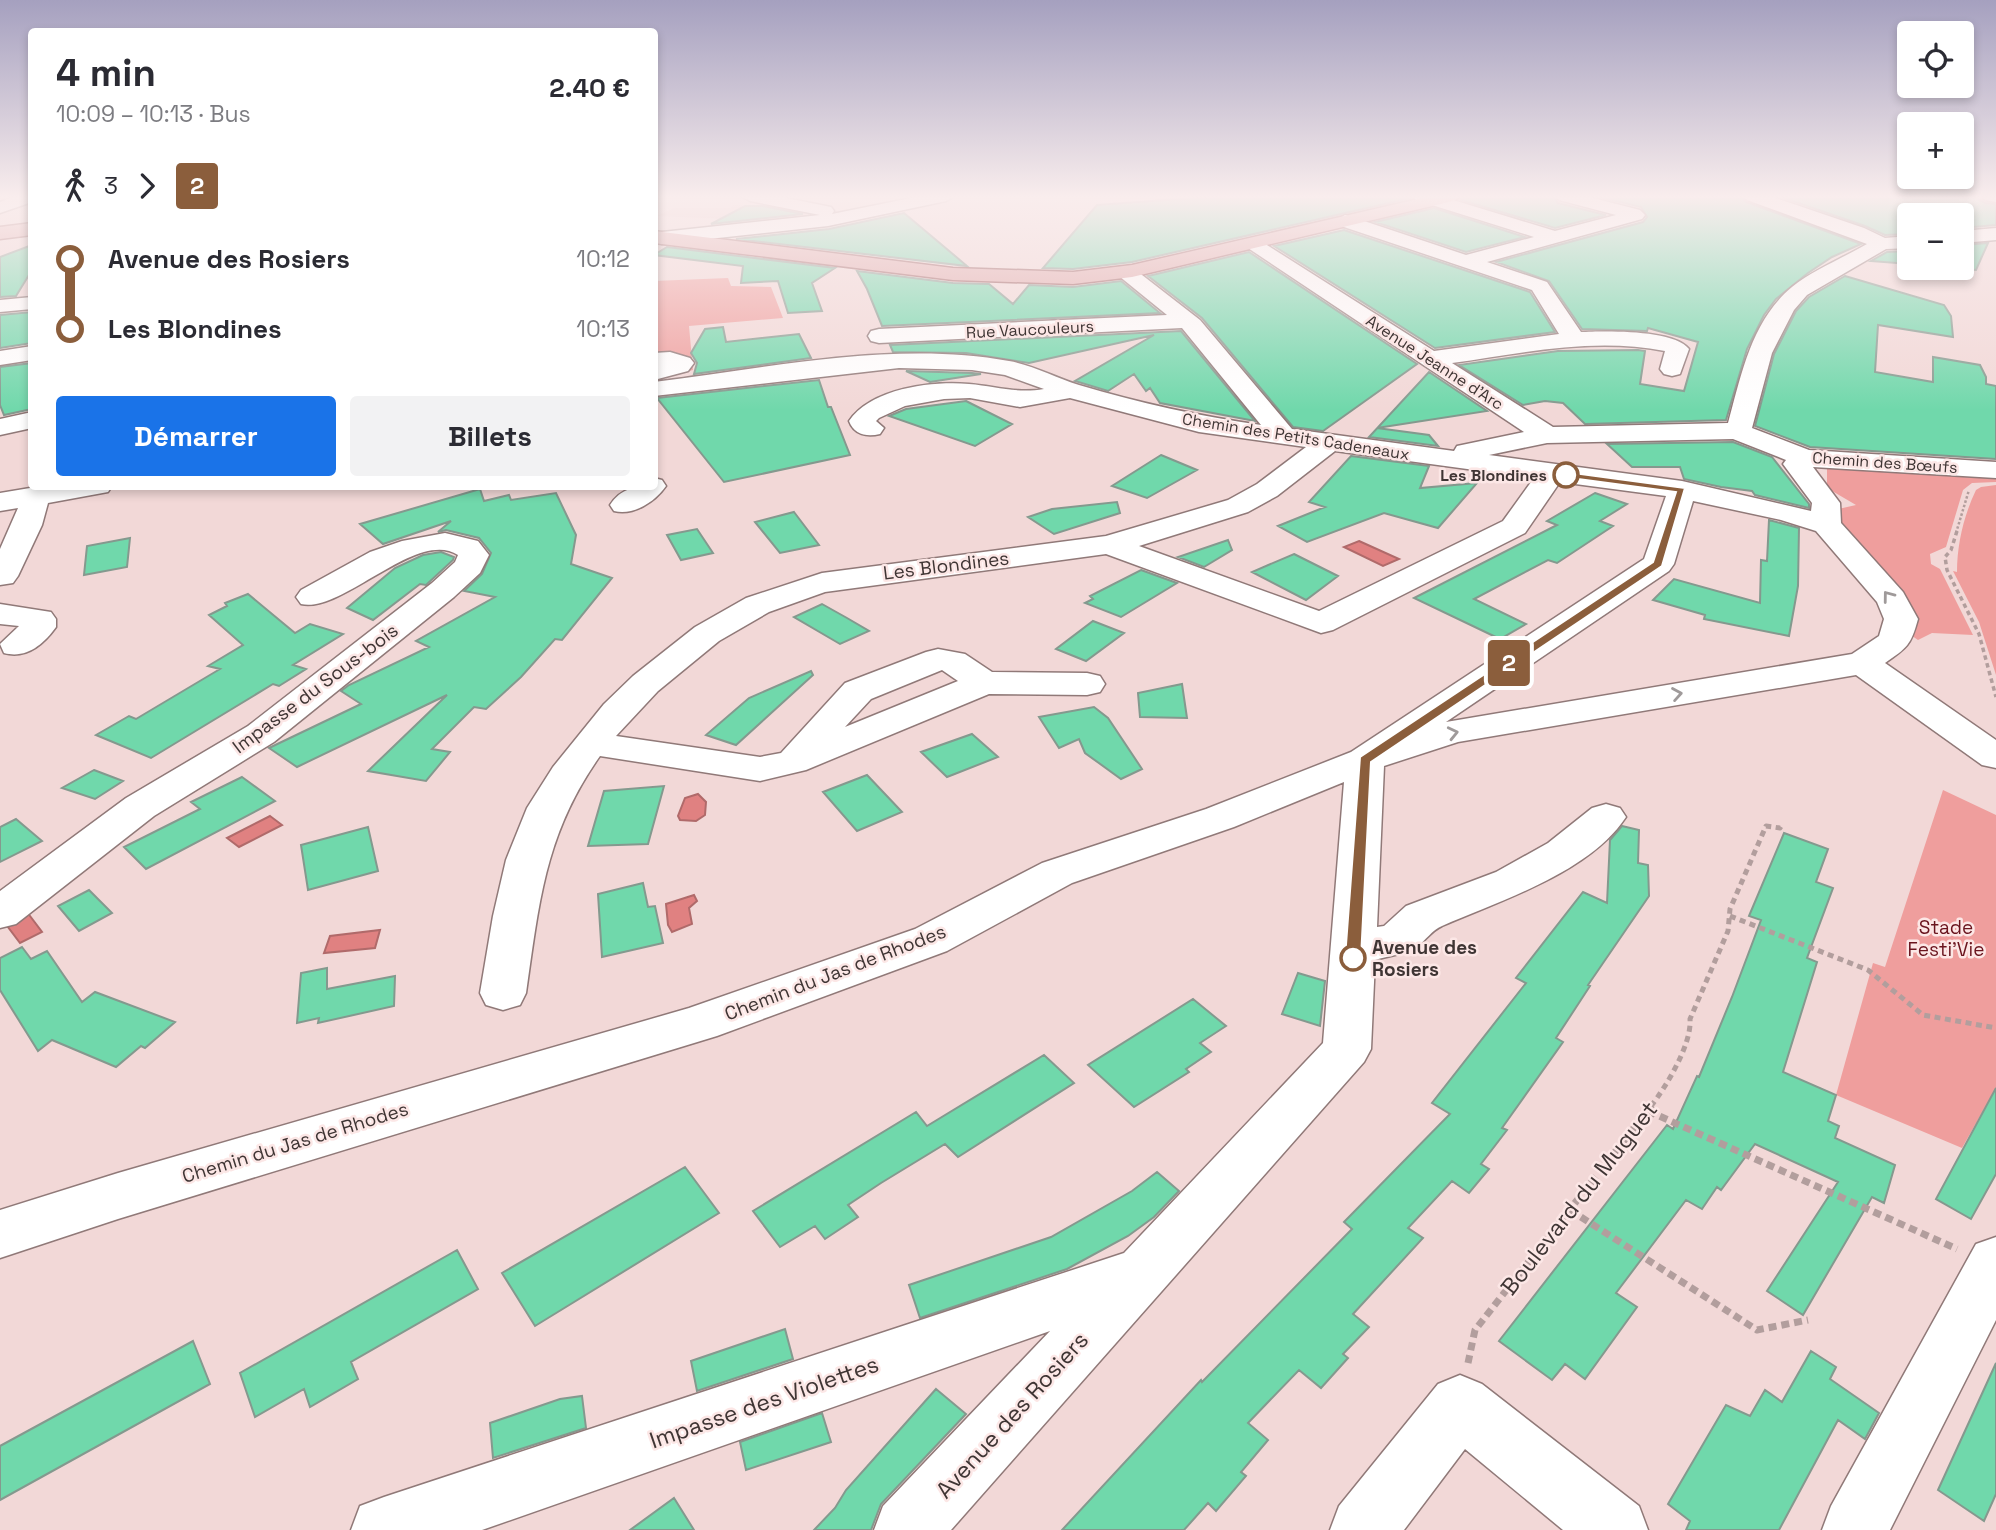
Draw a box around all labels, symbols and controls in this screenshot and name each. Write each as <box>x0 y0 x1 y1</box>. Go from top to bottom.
map controls <box>1897 21 1974 280</box>
button: locate <box>1897 21 1974 98</box>
text: 4 min <box>56 49 156 97</box>
text: 2.40 € <box>549 71 630 105</box>
text: 10:09 – 10:13 · Bus <box>56 99 251 129</box>
button: + <box>1897 112 1974 189</box>
icon: walk <box>56 167 94 205</box>
icon: forward <box>128 167 166 205</box>
text: 2 <box>190 170 204 201</box>
text: 3 <box>104 171 118 201</box>
button: − <box>1897 203 1974 280</box>
text: Avenue des Rosiers <box>108 242 350 276</box>
text: 10:12 <box>576 244 630 274</box>
street label: Avenue Jeanne d'Arc <box>1362 310 1508 415</box>
text: Les Blondines <box>108 312 282 346</box>
text: 10:13 <box>576 314 630 344</box>
street label: Rue Vaucouleurs <box>966 316 1095 343</box>
button: Démarrer <box>56 396 336 476</box>
button: Billets <box>350 396 630 476</box>
street label: Chemin des Petits Cadeneaux <box>1181 408 1411 465</box>
street label: Chemin des Bœufs <box>1812 447 1958 478</box>
marker: Les Blondines <box>1553 462 1579 488</box>
place label: Les Blondines <box>1440 465 1547 486</box>
street label: Les Blondines <box>882 545 1011 586</box>
one-way arrow <box>1883 591 1896 603</box>
street label: Impasse du Sous-bois <box>227 618 403 759</box>
line badge: 2 <box>1486 640 1532 686</box>
text: 2 <box>1502 647 1516 678</box>
one-way arrow <box>1671 687 1683 702</box>
one-way arrow <box>1447 726 1459 741</box>
park label: Stade Festi'Vie <box>1907 915 1985 962</box>
street label: Chemin du Jas de Rhodes <box>721 919 949 1026</box>
place label: Avenue des Rosiers <box>1372 935 1477 982</box>
marker: Avenue des Rosiers <box>1340 945 1366 971</box>
street label: Boulevard du Muguet <box>1494 1095 1664 1301</box>
street label: Chemin du Jas de Rhodes <box>179 1096 411 1189</box>
street label: Avenue des Rosiers <box>929 1325 1095 1505</box>
street label: Impasse des Violettes <box>645 1349 883 1455</box>

